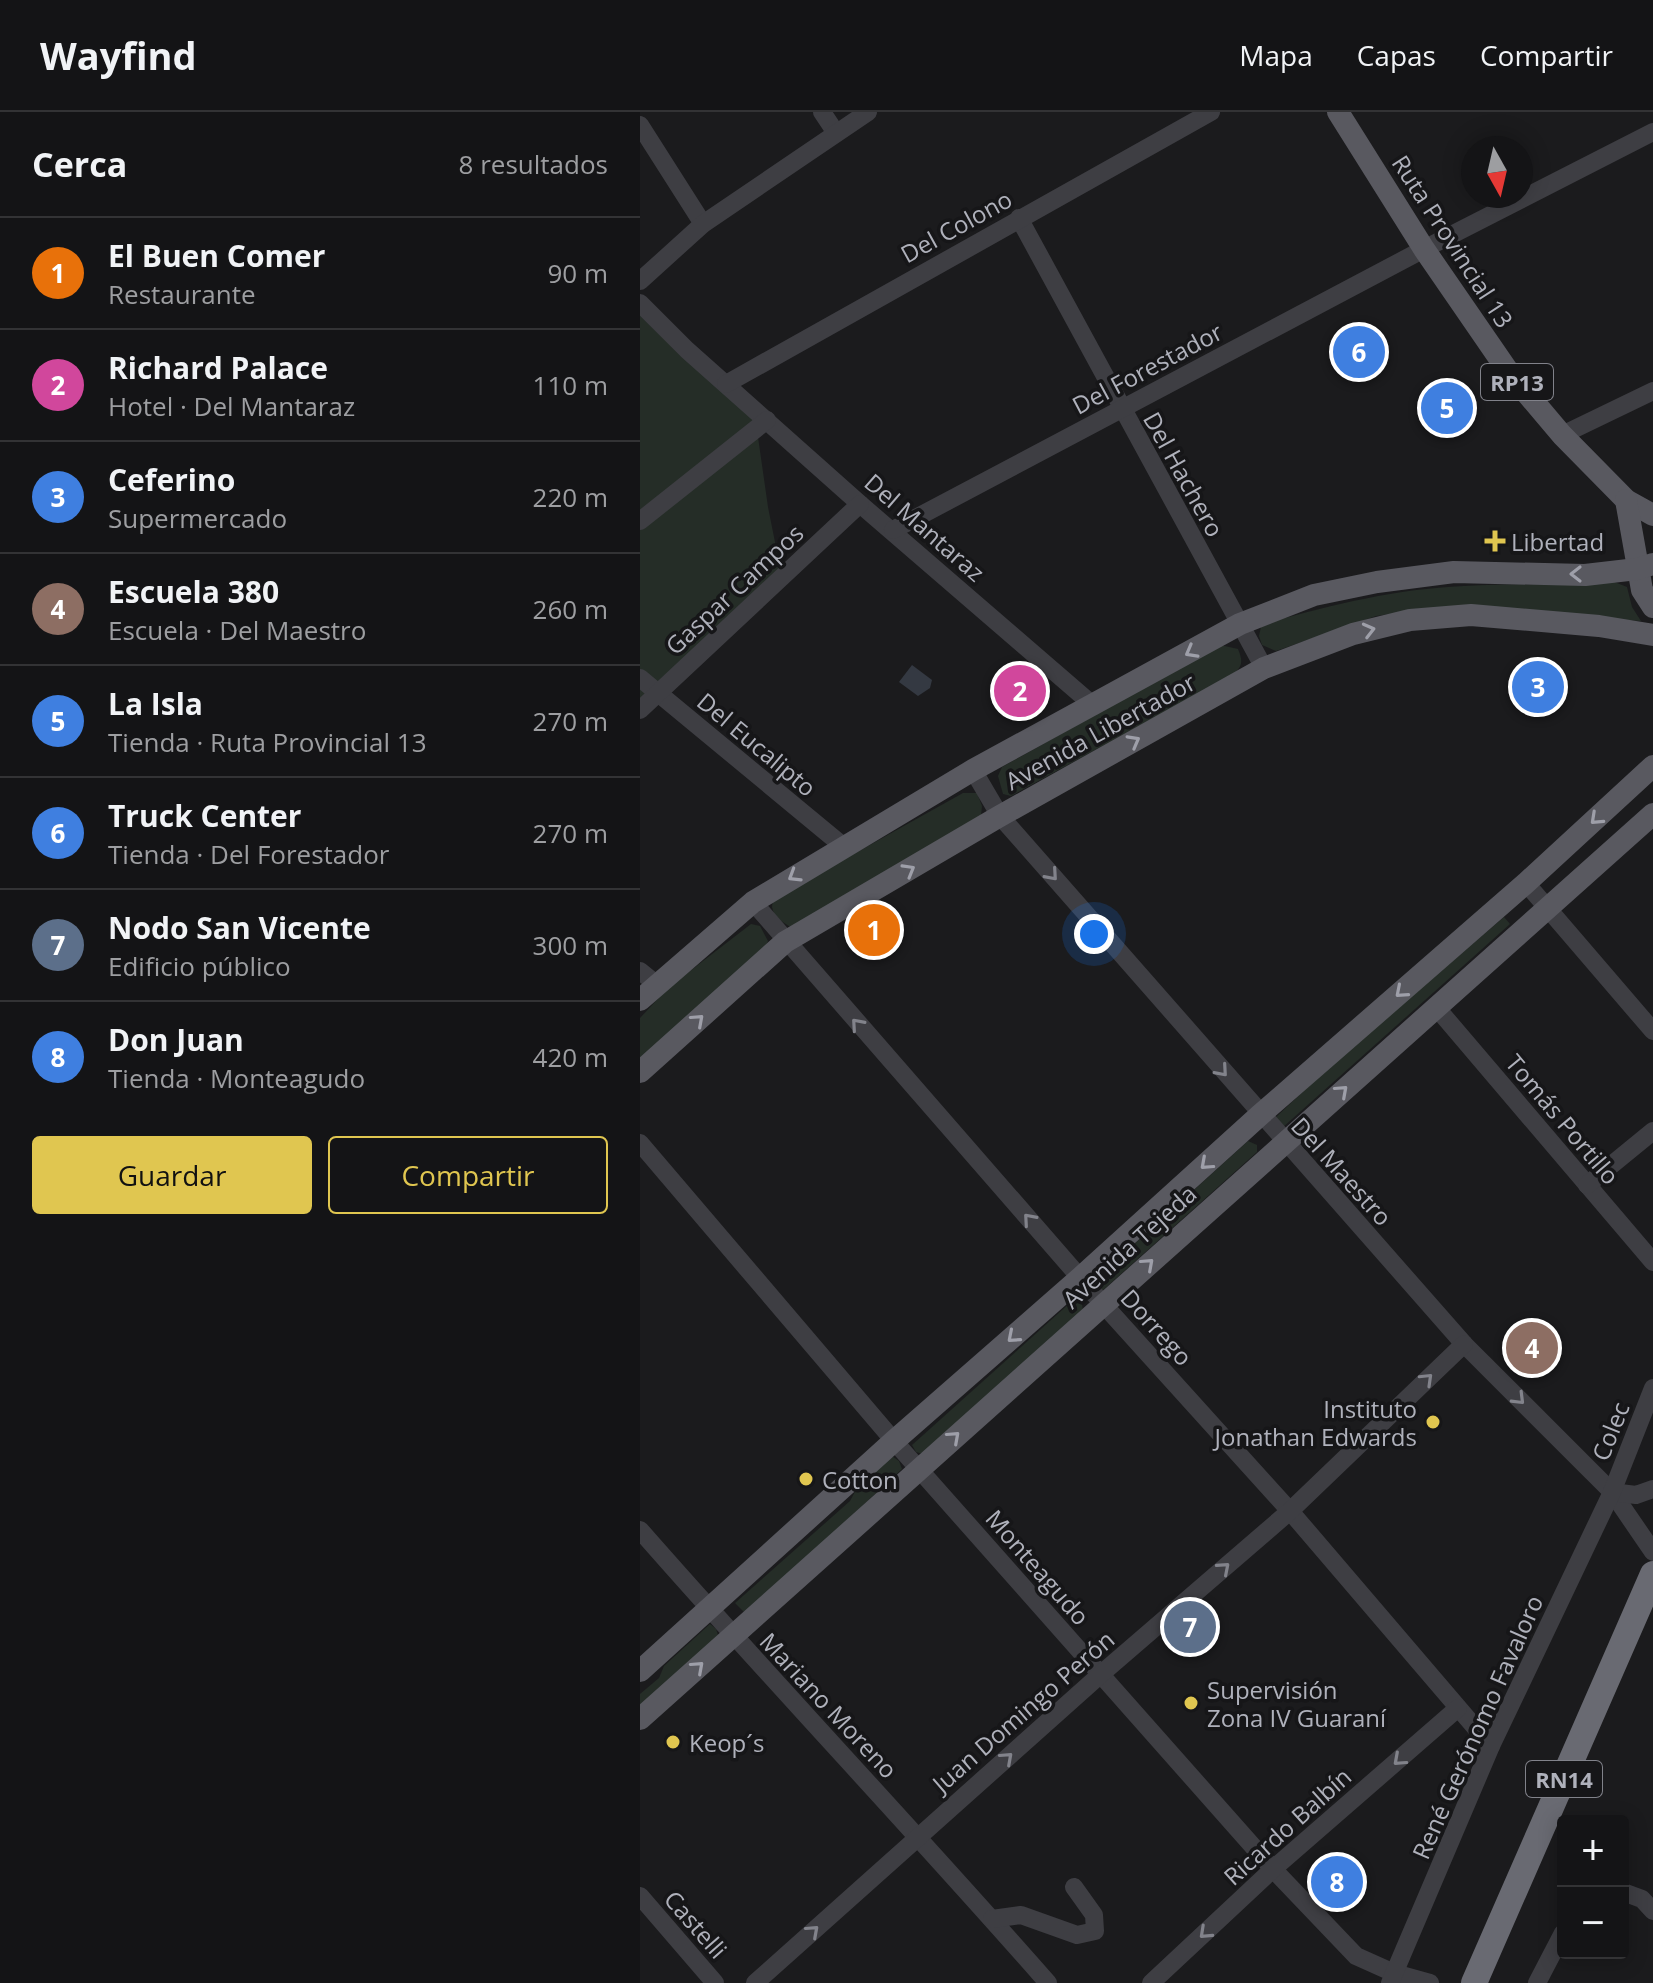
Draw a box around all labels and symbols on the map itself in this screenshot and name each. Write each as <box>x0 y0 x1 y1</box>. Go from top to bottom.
north arrow <box>1461 136 1533 208</box>
street label: Ruta Provincial 13 <box>1385 148 1521 334</box>
street label: Del Colono <box>894 182 1018 270</box>
street label: Del Forestador <box>1066 314 1228 421</box>
pin: 6 <box>1333 322 1385 382</box>
road number: RP13 <box>1481 364 1553 400</box>
pin: 5 <box>1421 378 1473 438</box>
street label: Del Hachero <box>1136 406 1232 542</box>
street label: Del Mantaraz <box>858 466 992 588</box>
street label: Gaspar Campos <box>658 516 810 662</box>
place label: Libertad <box>1511 525 1604 558</box>
marker: Libertad <box>1486 532 1504 550</box>
one-way arrow <box>1569 565 1582 583</box>
one-way arrow <box>1361 623 1375 640</box>
one-way arrow <box>1185 642 1199 657</box>
pin: 3 <box>1512 657 1564 717</box>
pin: 2 <box>994 661 1046 721</box>
street label: Avenida Libertador <box>999 665 1201 797</box>
street label: Del Eucalipto <box>691 684 823 804</box>
one-way arrow <box>1126 735 1140 751</box>
one-way arrow <box>1590 809 1605 824</box>
one-way arrow <box>900 864 915 880</box>
one-way arrow <box>1042 866 1056 881</box>
one-way arrow <box>788 867 803 882</box>
pin: 1 <box>848 900 900 960</box>
your location <box>1074 914 1114 954</box>
one-way arrow <box>1396 982 1411 996</box>
one-way arrow <box>689 1015 703 1029</box>
one-way arrow <box>853 1018 867 1033</box>
street label: Tomás Portillo <box>1499 1047 1627 1191</box>
one-way arrow <box>1212 1062 1227 1077</box>
one-way arrow <box>1332 1086 1347 1100</box>
street label: Del Maestro <box>1284 1109 1400 1233</box>
one-way arrow <box>1201 1154 1215 1169</box>
street label: Avenida Tejeda <box>1055 1177 1203 1315</box>
one-way arrow <box>1024 1214 1039 1229</box>
one-way arrow <box>1139 1259 1153 1273</box>
street label: Dorrego <box>1114 1282 1200 1372</box>
pin: 4 <box>1506 1318 1558 1378</box>
one-way arrow <box>1007 1327 1022 1342</box>
one-way arrow <box>1418 1374 1432 1389</box>
one-way arrow <box>1510 1390 1524 1405</box>
place label: Instituto Jonathan Edwards <box>1213 1392 1417 1453</box>
street label: Colec <box>1583 1397 1637 1465</box>
marker: Instituto Jonathan Edwards <box>1424 1413 1442 1431</box>
one-way arrow <box>945 1433 960 1447</box>
place label: Cotton <box>822 1463 898 1496</box>
marker: Cotton <box>797 1470 815 1488</box>
street label: Monteagudo <box>979 1502 1097 1632</box>
one-way arrow <box>1214 1564 1229 1578</box>
street label: René Gerónomo Favaloro <box>1404 1590 1550 1864</box>
pin: 7 <box>1164 1597 1216 1657</box>
street label: Juan Domingo Perón <box>924 1623 1121 1801</box>
street label: Mariano Moreno <box>753 1625 905 1785</box>
one-way arrow <box>689 1662 703 1676</box>
place label: Supervisión Zona IV Guaraní <box>1207 1673 1387 1734</box>
marker: Supervisión Zona IV Guaraní <box>1182 1694 1200 1712</box>
place label: Keop´s <box>689 1726 764 1759</box>
marker: Keop´s <box>664 1733 682 1751</box>
one-way arrow <box>1394 1750 1409 1764</box>
one-way arrow <box>997 1753 1012 1767</box>
street label: Ricardo Balbín <box>1216 1760 1358 1892</box>
road number: RN14 <box>1526 1761 1602 1797</box>
pin: 8 <box>1311 1852 1363 1912</box>
street label: Castelli <box>657 1883 735 1965</box>
one-way arrow <box>1200 1923 1215 1937</box>
one-way arrow <box>803 1926 818 1941</box>

